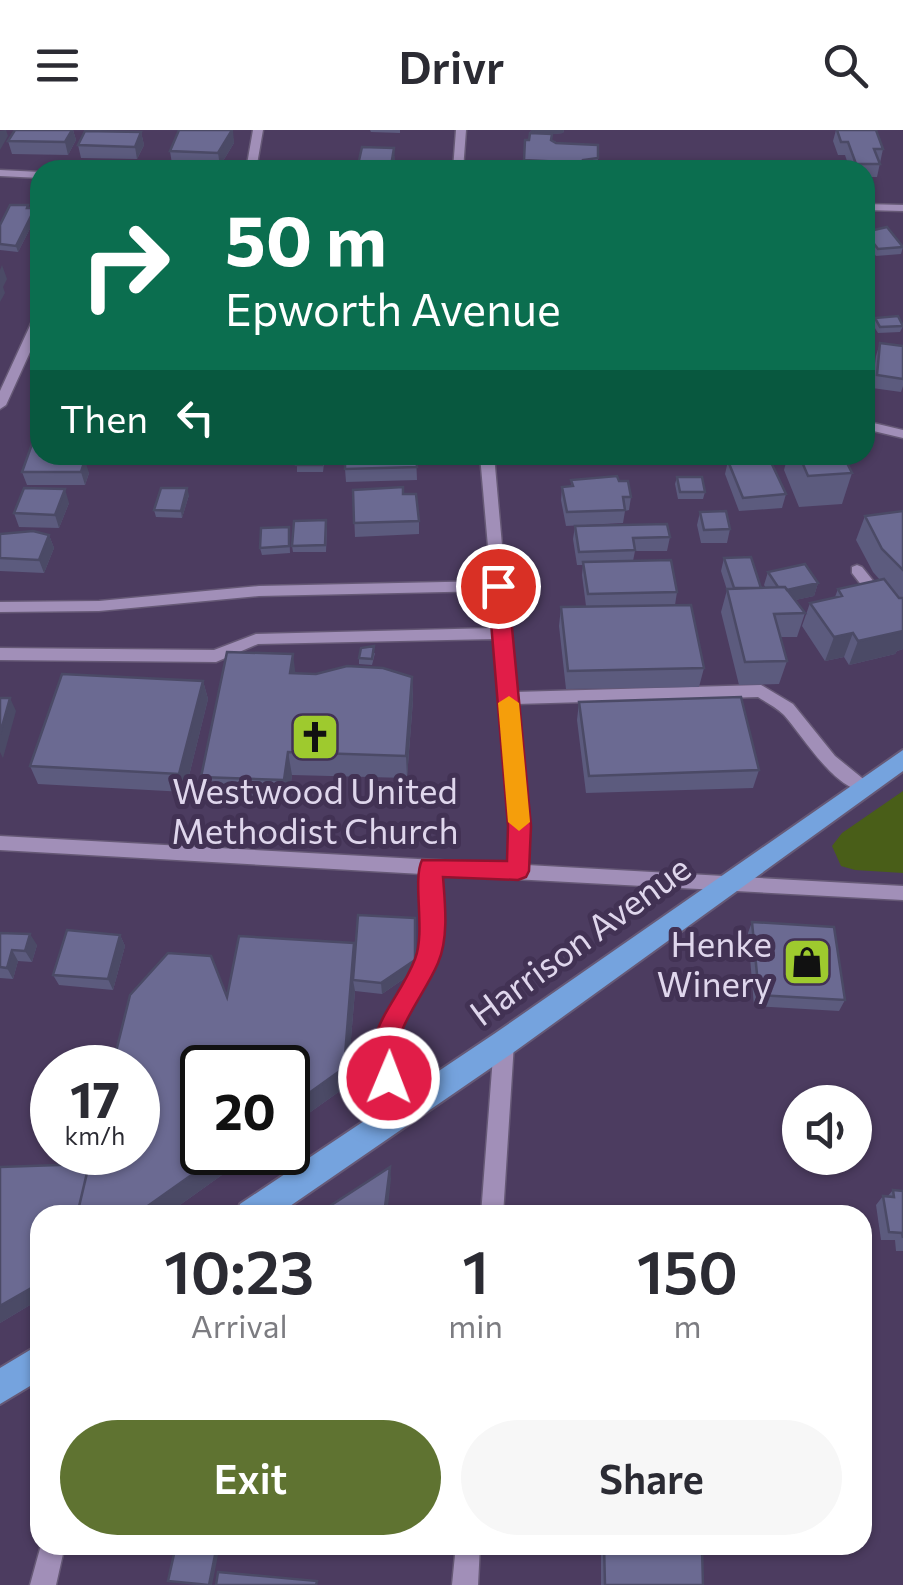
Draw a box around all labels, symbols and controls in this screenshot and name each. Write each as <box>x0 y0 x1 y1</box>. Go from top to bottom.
icon: menu <box>30 38 85 93</box>
text: Drivr <box>399 38 504 93</box>
icon: search <box>818 38 873 93</box>
text: 50 m <box>225 195 387 280</box>
icon: right <box>60 200 190 330</box>
text: Epworth Avenue <box>225 280 561 335</box>
icon: left <box>168 390 223 445</box>
text: Then <box>60 394 148 441</box>
pin <box>456 544 541 629</box>
icon: arrive <box>471 559 526 614</box>
church icon: Westwood United Methodist Church <box>289 711 341 763</box>
place label: Westwood United Methodist Church <box>171 768 459 851</box>
street label: Harrison Avenue <box>460 845 698 1033</box>
place label: Henke Winery <box>657 921 772 1004</box>
shop icon: Henke Winery <box>781 936 833 988</box>
position arrow <box>337 1026 441 1130</box>
speed limit sign: 20 <box>180 1045 310 1175</box>
text: 17 <box>70 1067 120 1128</box>
map controls <box>782 1085 872 1175</box>
button: sound <box>782 1085 872 1175</box>
text: km/h <box>65 1120 125 1150</box>
text: 10:23 <box>164 1233 314 1306</box>
text: 1 <box>462 1233 489 1306</box>
text: 150 <box>637 1233 738 1306</box>
text: Arrival <box>191 1305 288 1345</box>
text: min <box>448 1305 503 1345</box>
text: m <box>673 1305 701 1345</box>
button: Exit <box>60 1420 441 1535</box>
button: Share <box>461 1420 842 1535</box>

